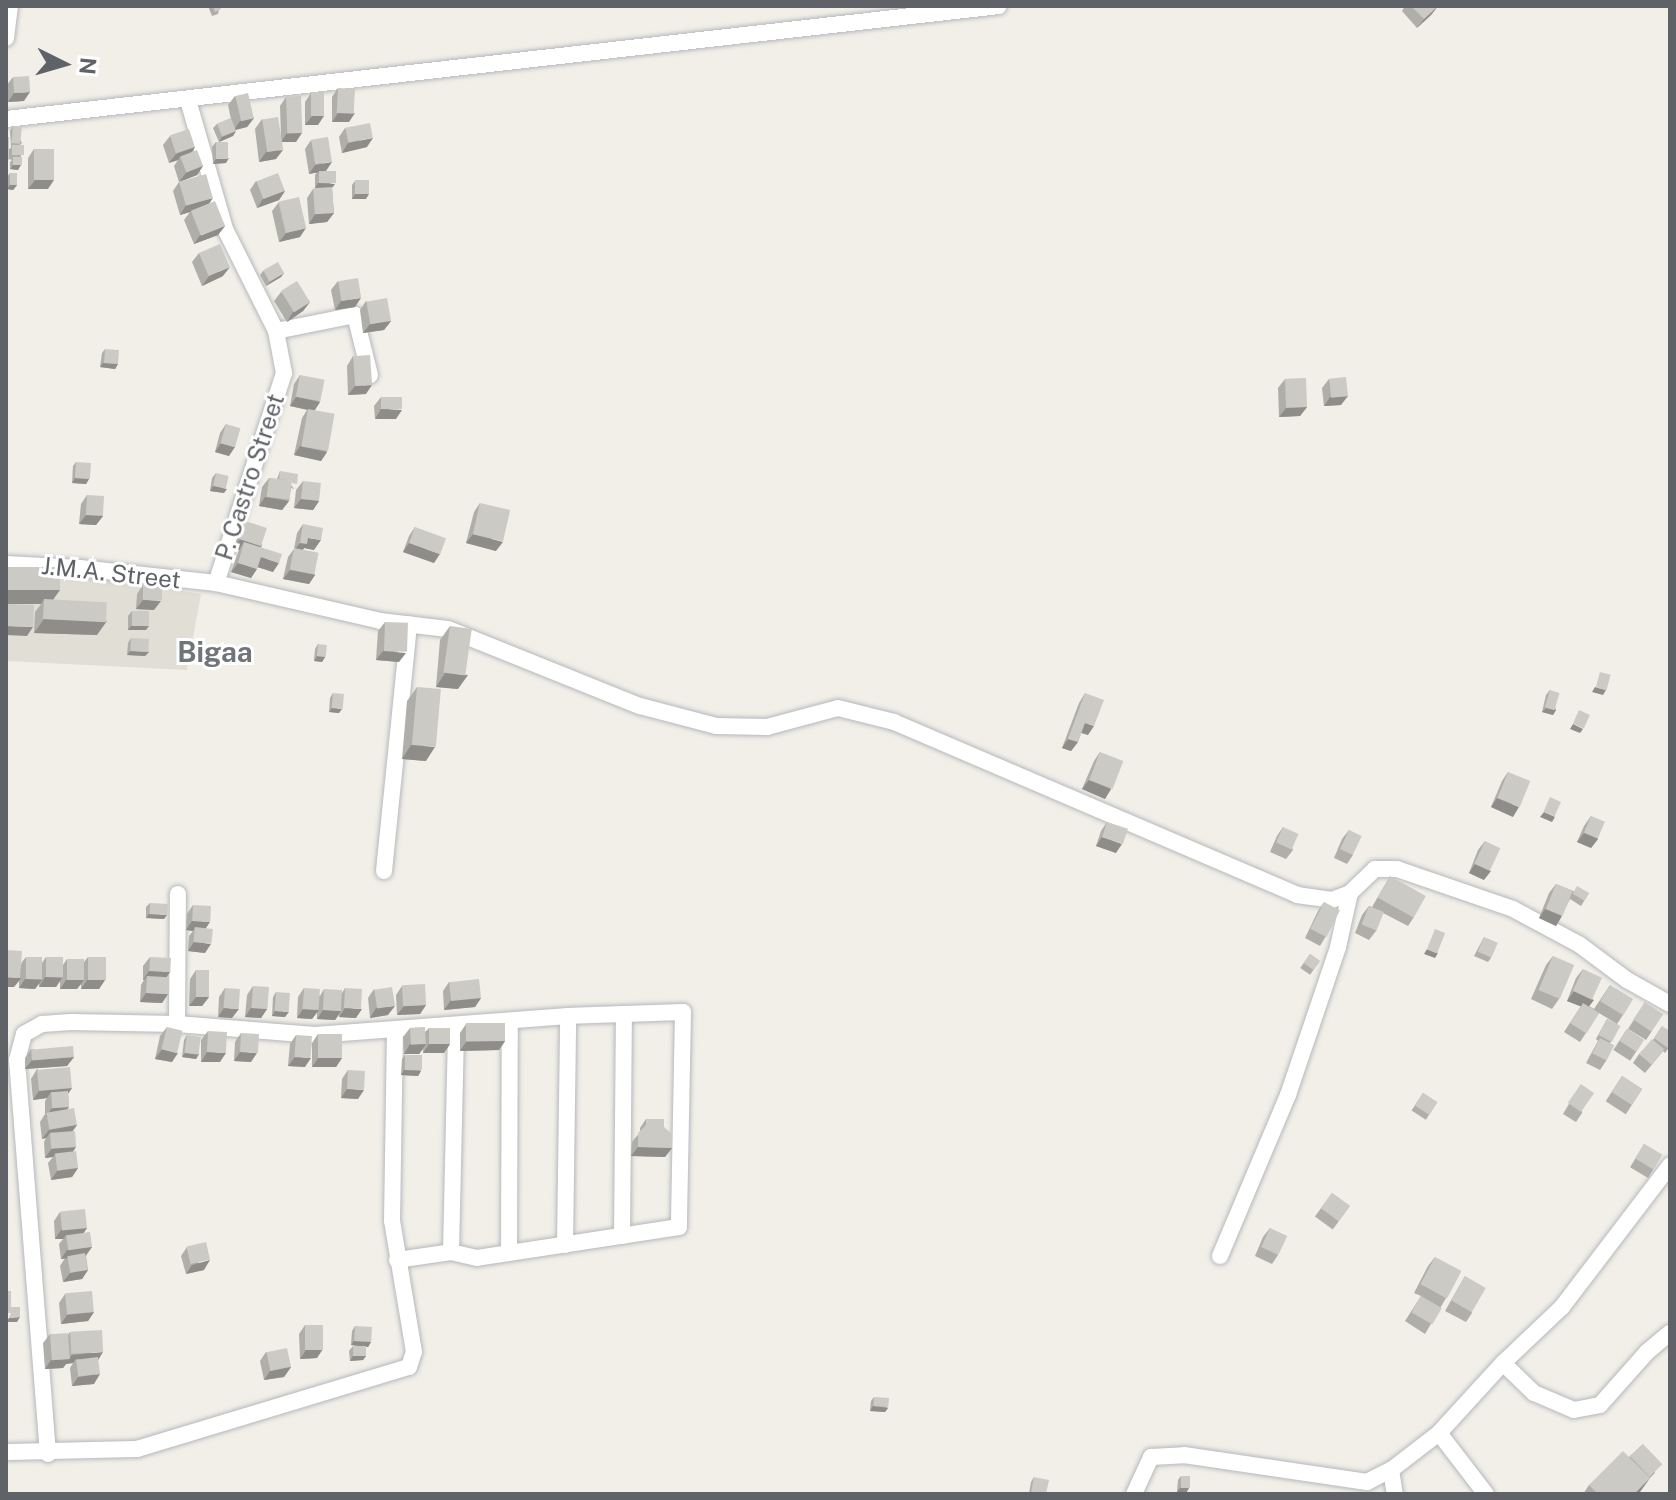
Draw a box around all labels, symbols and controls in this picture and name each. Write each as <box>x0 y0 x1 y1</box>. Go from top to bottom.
north arrow <box>24 24 104 104</box>
text: N <box>74 56 102 76</box>
street label: P. Castro Street <box>210 390 290 564</box>
street label: J.M.A. Street <box>40 551 182 595</box>
district label: Bigaa <box>177 635 253 669</box>

